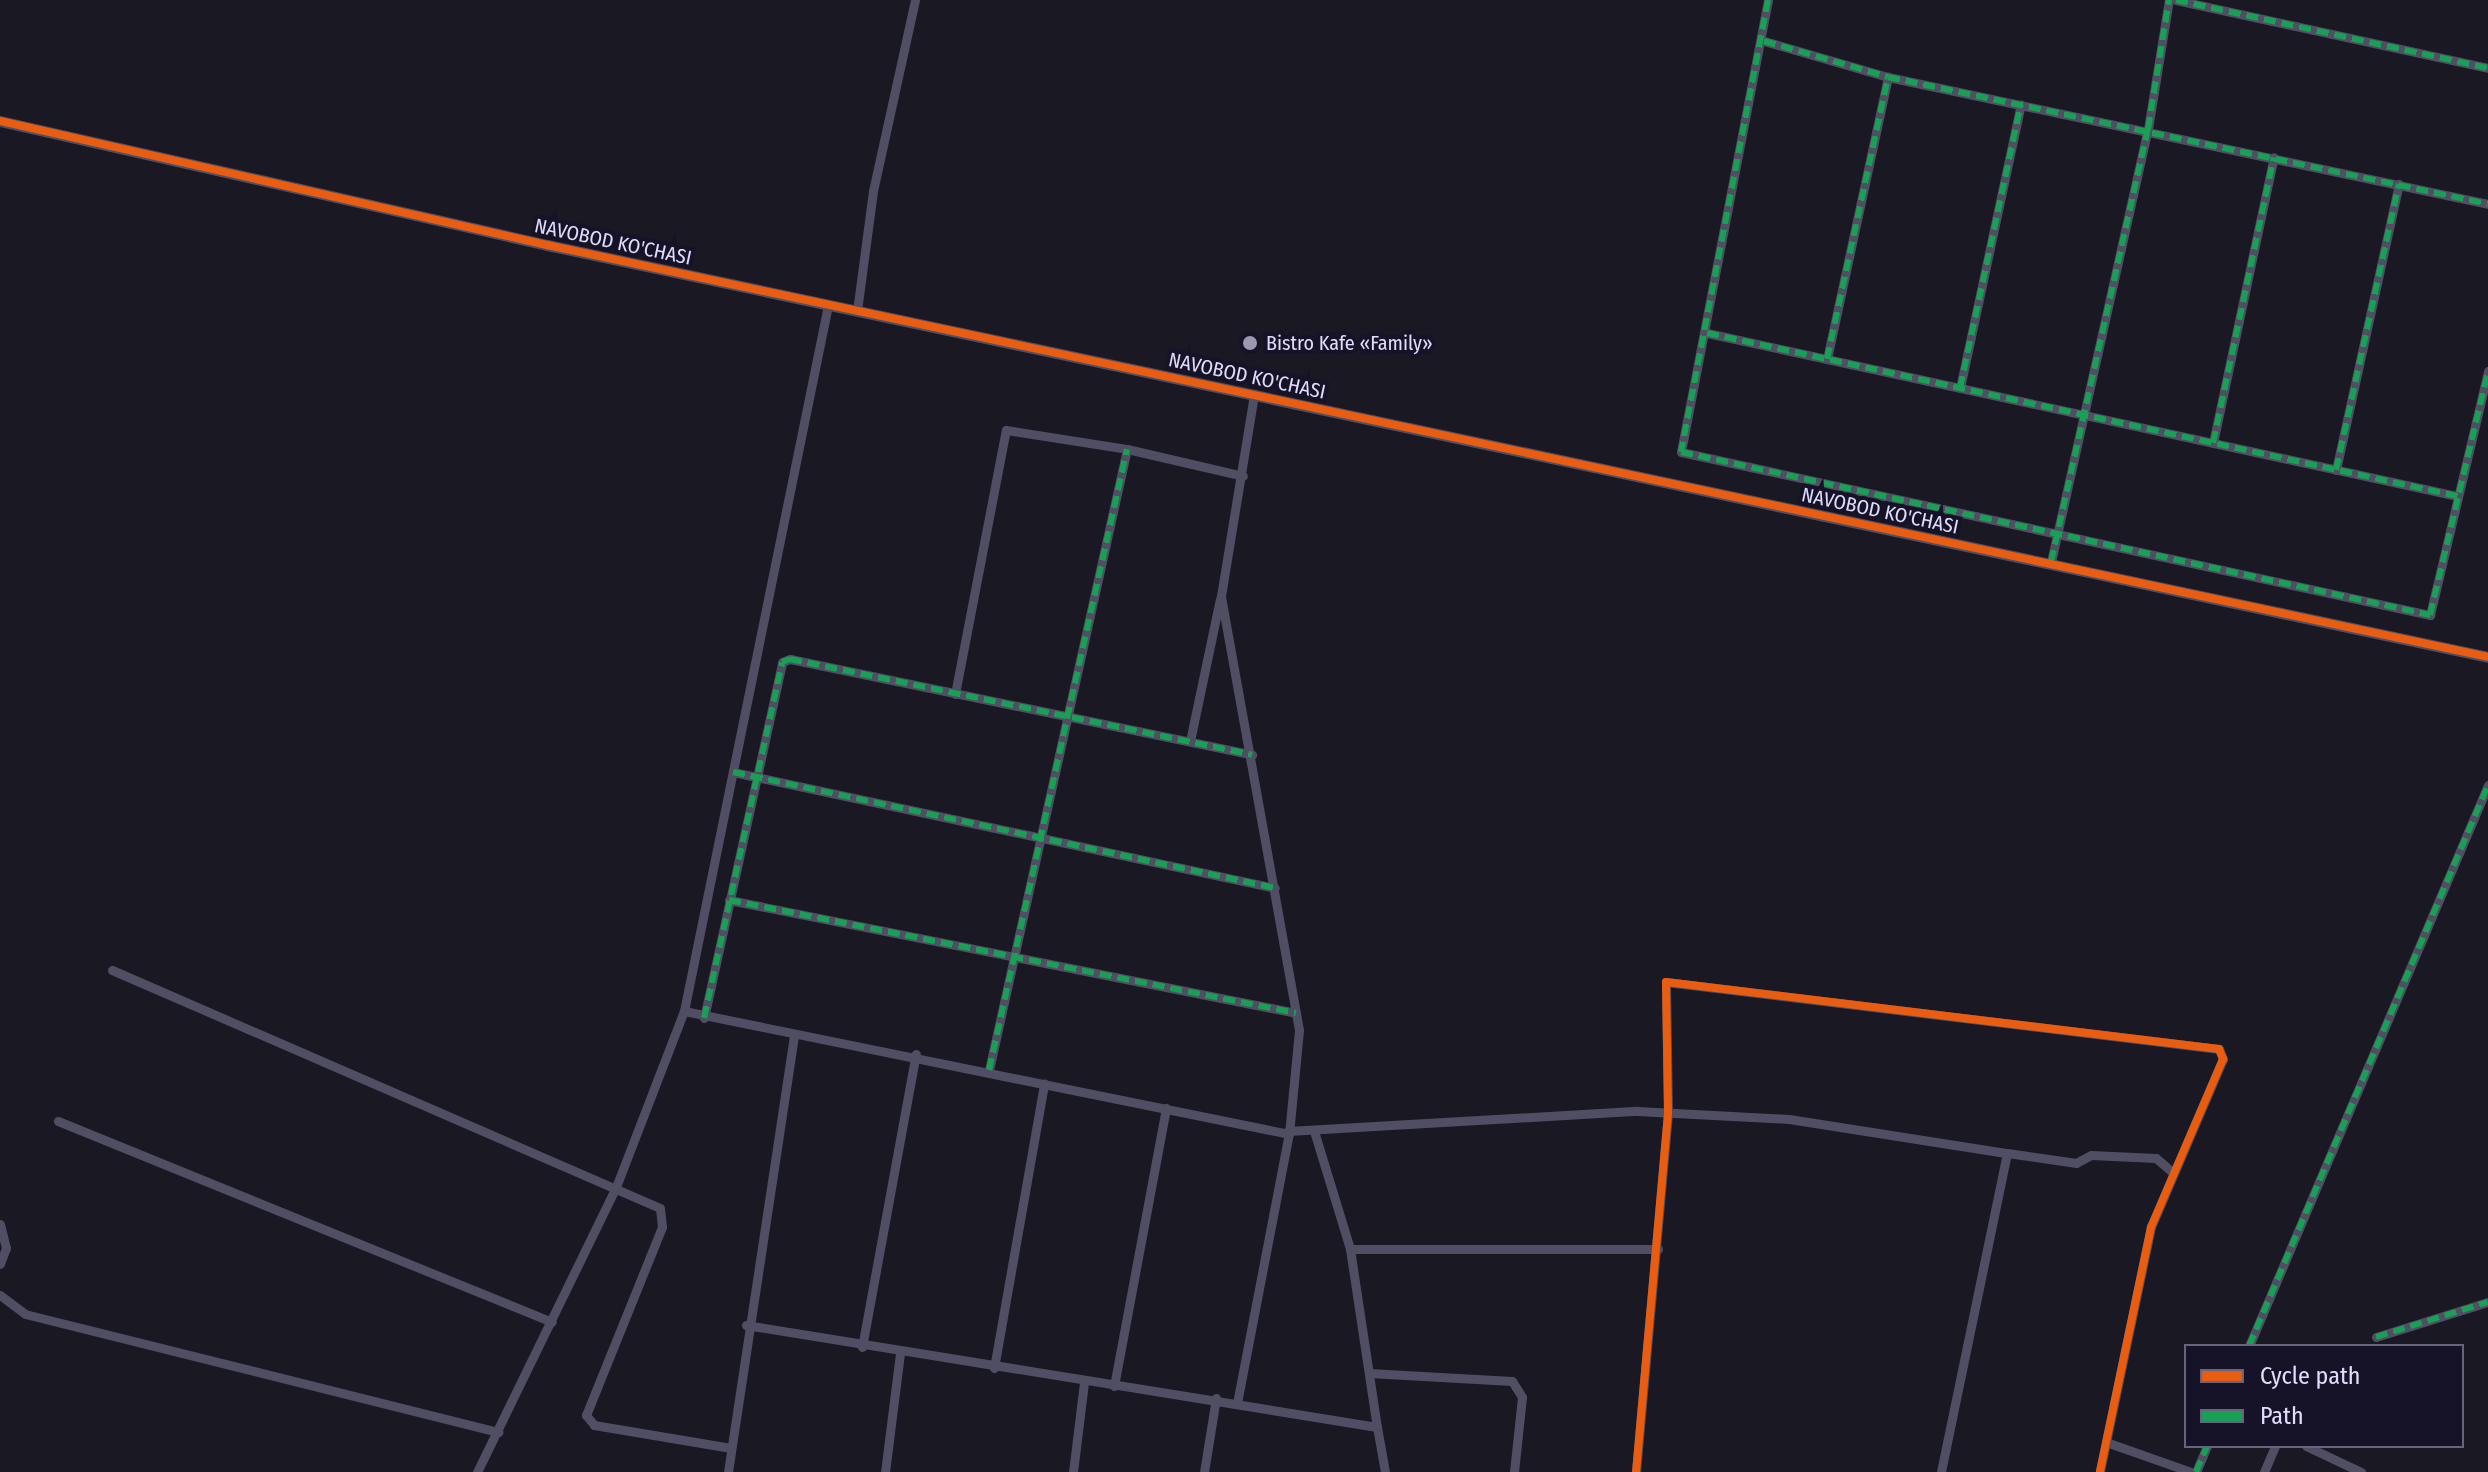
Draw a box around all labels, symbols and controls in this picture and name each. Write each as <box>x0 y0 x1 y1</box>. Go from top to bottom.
street label: NAVOBOD KO'CHASI <box>532 214 694 270</box>
place label: Bistro Kafe «Family» <box>1266 331 1433 355</box>
marker: Bistro Kafe «Family» <box>1241 334 1259 352</box>
street label: NAVOBOD KO'CHASI <box>1166 348 1328 404</box>
street label: NAVOBOD KO'CHASI <box>1799 483 1961 539</box>
legend <box>2184 1344 2464 1448</box>
text: Cycle path <box>2260 1362 2360 1390</box>
text: Path <box>2260 1402 2304 1430</box>

